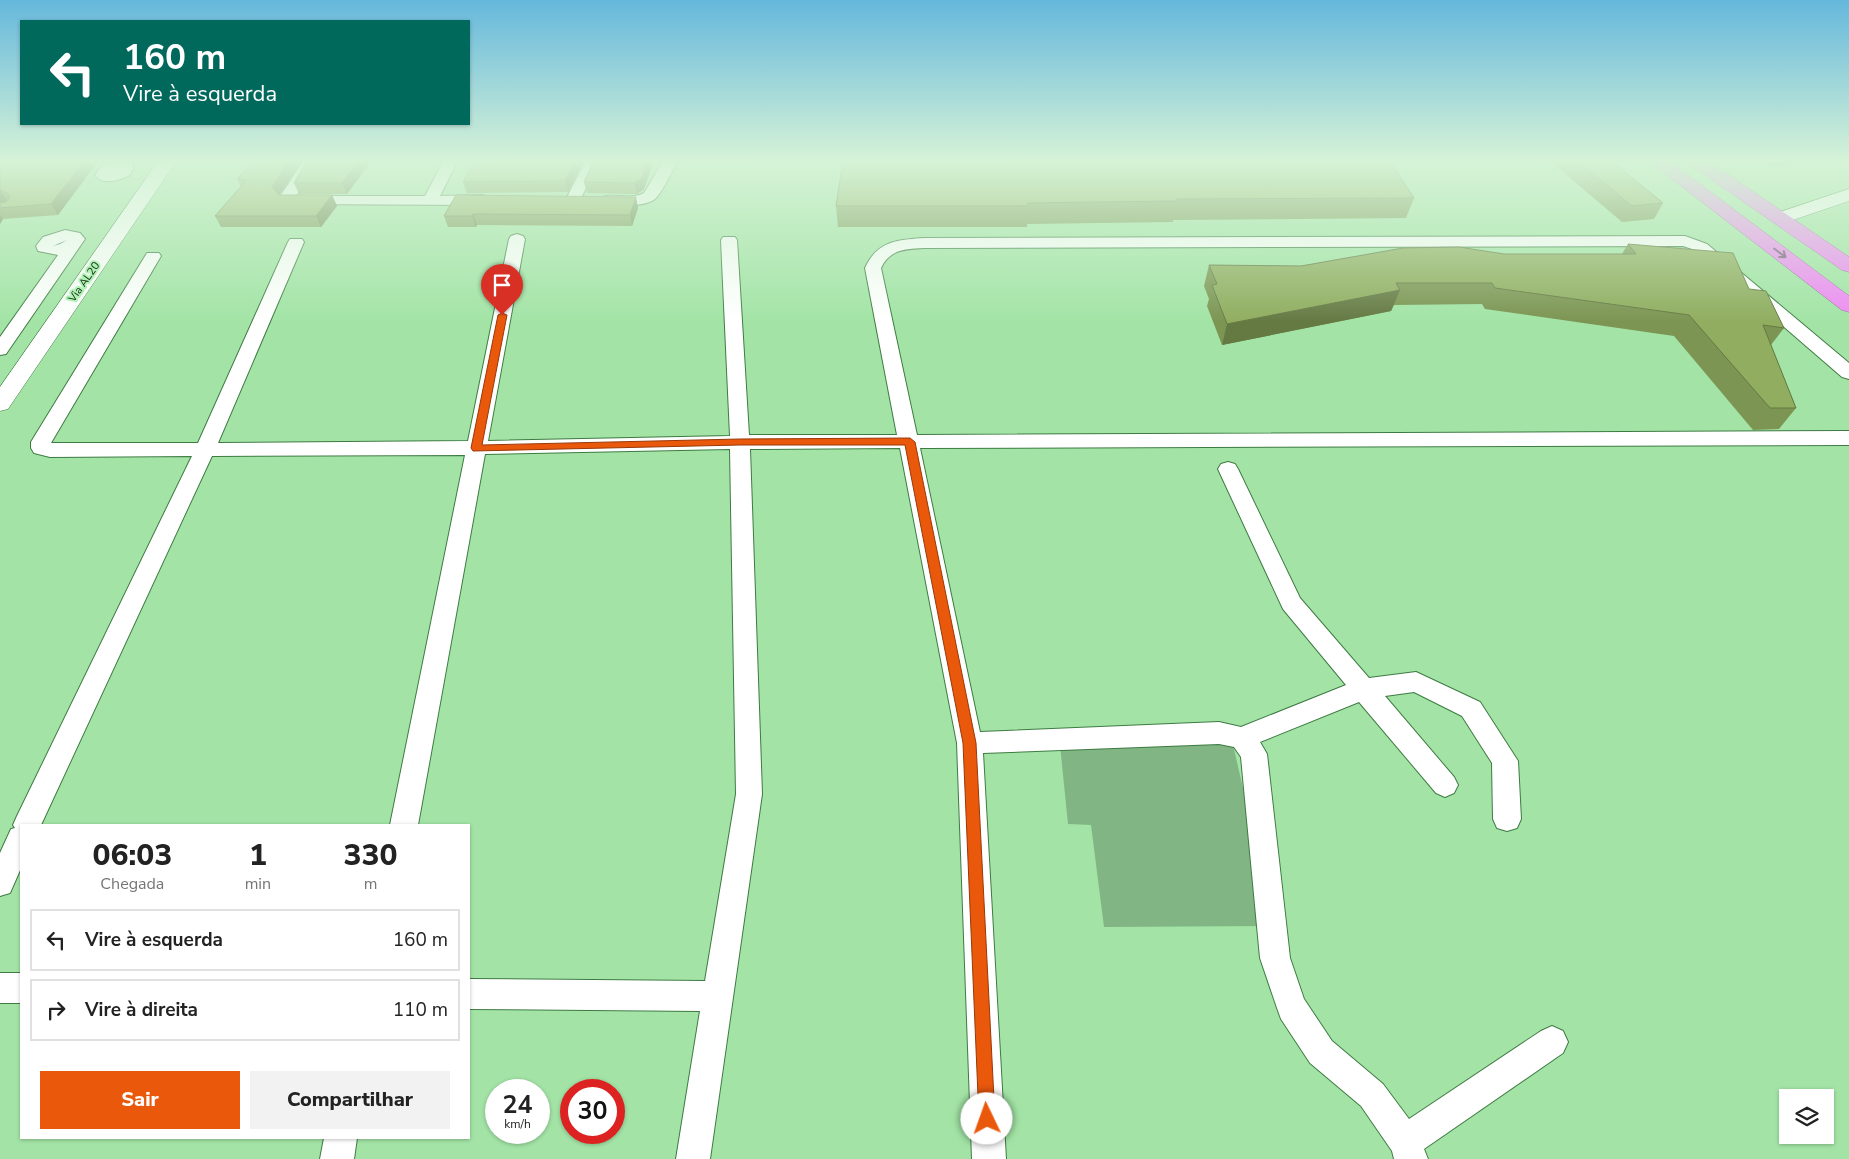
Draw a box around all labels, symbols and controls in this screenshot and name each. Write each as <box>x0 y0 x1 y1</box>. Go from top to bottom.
text: 160 m <box>123 34 226 81</box>
icon: left <box>40 40 105 105</box>
text: Vire à esquerda <box>123 79 277 109</box>
one-way arrow <box>1773 248 1786 259</box>
street label: Via AL20 <box>64 259 104 306</box>
pin <box>481 264 523 315</box>
icon: arrive <box>488 271 516 299</box>
text: 06:03 <box>92 835 172 876</box>
text: 1 <box>249 835 267 876</box>
text: 330 <box>344 835 398 876</box>
text: Chegada <box>100 873 164 895</box>
text: min <box>245 873 271 895</box>
text: m <box>364 873 377 895</box>
icon: left <box>42 926 70 954</box>
text: Vire à esquerda <box>85 927 223 953</box>
text: 160 m <box>393 927 448 953</box>
icon: right <box>42 996 70 1024</box>
text: Vire à direita <box>85 997 198 1023</box>
text: 110 m <box>393 997 448 1023</box>
button: Sair <box>40 1071 240 1129</box>
button: Compartilhar <box>250 1071 450 1129</box>
speed limit sign: 30 <box>560 1079 625 1144</box>
text: 24 <box>502 1088 533 1122</box>
map controls <box>1779 1089 1834 1144</box>
button: layers <box>1779 1089 1834 1144</box>
position arrow <box>960 1092 1012 1144</box>
text: km/h <box>504 1116 531 1132</box>

